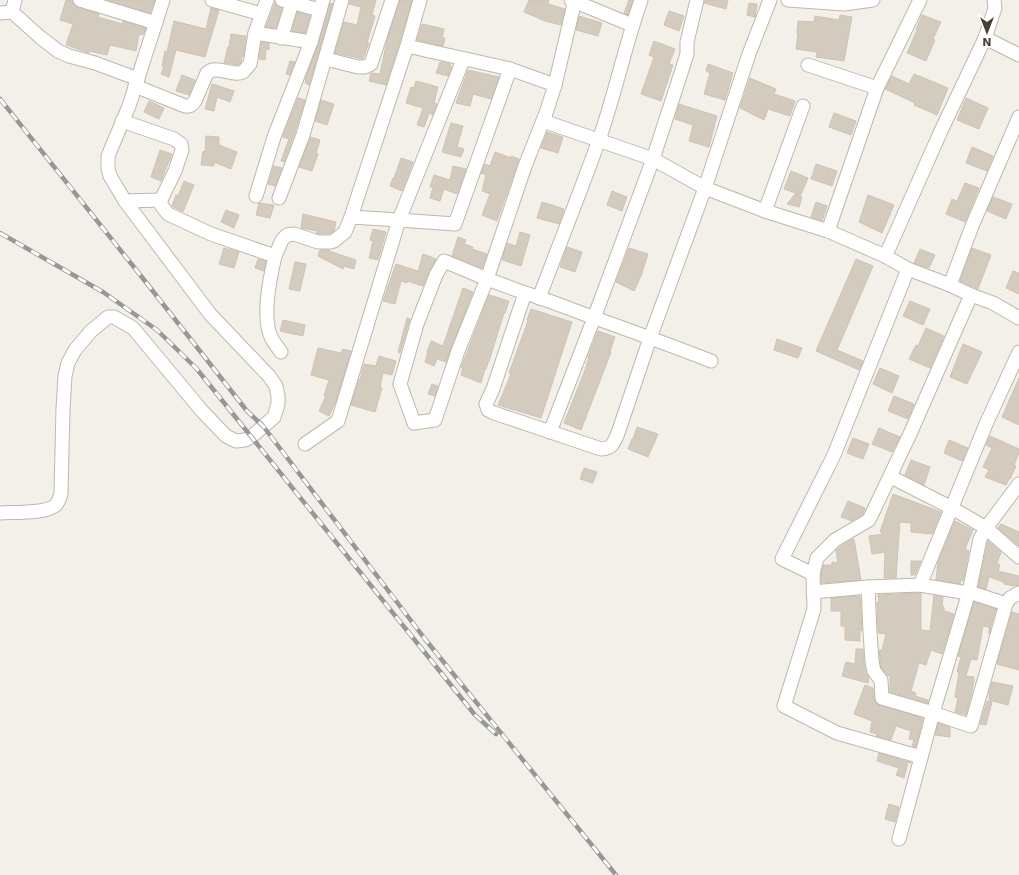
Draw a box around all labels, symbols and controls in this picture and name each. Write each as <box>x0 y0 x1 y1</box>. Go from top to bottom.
north arrow <box>967 12 1007 52</box>
text: N <box>982 35 992 48</box>

